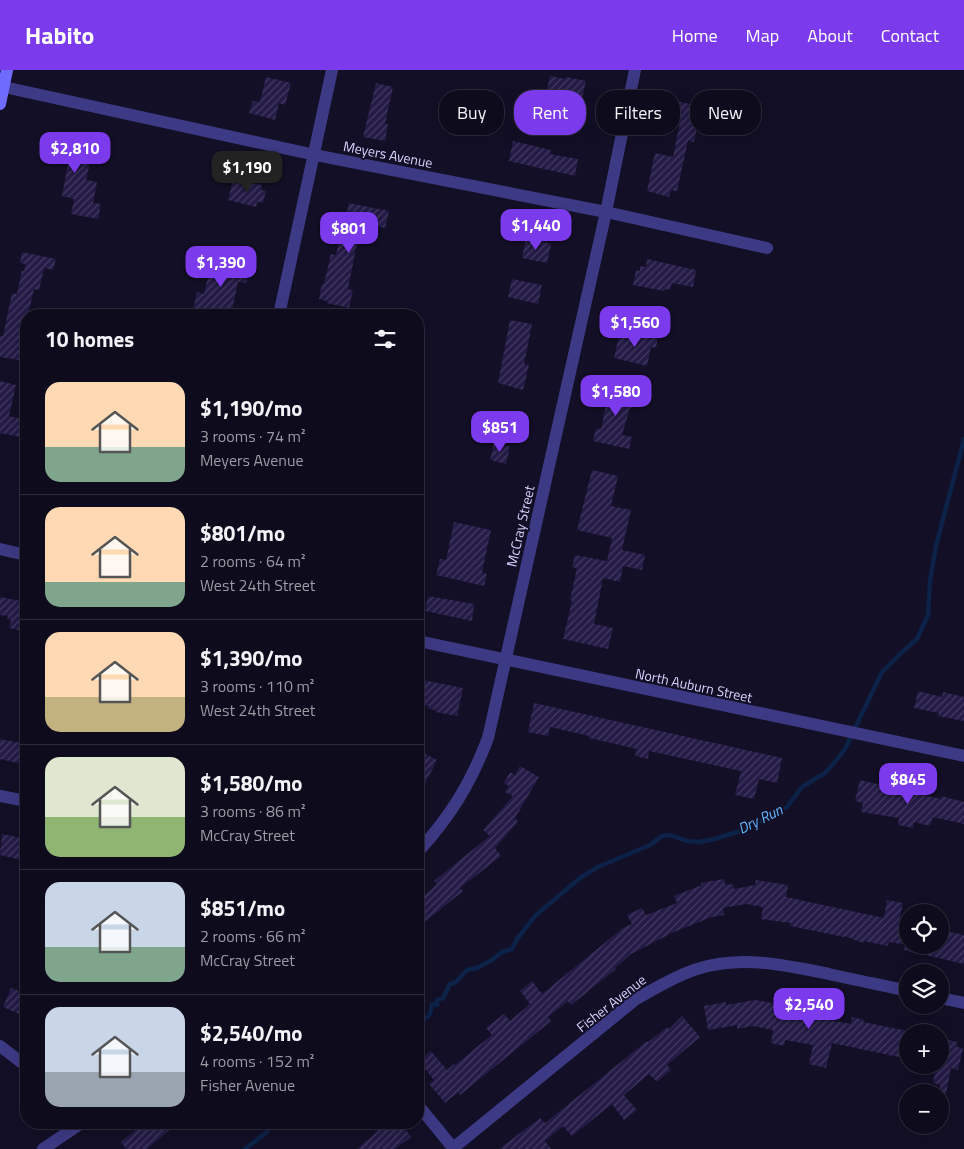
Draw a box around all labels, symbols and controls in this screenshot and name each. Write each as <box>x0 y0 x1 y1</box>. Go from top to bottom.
text: Habito <box>25 17 94 53</box>
text: Home <box>672 22 718 49</box>
text: Map <box>746 22 779 49</box>
text: About <box>807 22 853 49</box>
text: Contact <box>881 22 939 49</box>
chip: Buy <box>439 90 504 135</box>
chip: Rent <box>514 90 586 135</box>
chip: Filters <box>596 90 680 135</box>
chip: New <box>690 90 761 135</box>
pin: $2,810 <box>34 132 116 174</box>
street label: Meyers Avenue <box>342 135 434 173</box>
text: $2,810 <box>50 136 100 160</box>
pin: $1,190 <box>206 150 288 193</box>
text: $1,190 <box>222 155 272 179</box>
pin: $1,440 <box>495 208 577 251</box>
pin: $801 <box>319 212 379 254</box>
text: $1,440 <box>511 213 561 237</box>
text: $801 <box>331 216 367 240</box>
pin: $1,390 <box>180 246 262 288</box>
text: $1,390 <box>196 250 246 274</box>
pin: $1,560 <box>594 306 676 348</box>
text: $1,560 <box>610 310 660 334</box>
text: 10 homes <box>45 323 134 355</box>
icon: filters <box>371 325 399 353</box>
pin: $1,580 <box>575 374 657 417</box>
text: $1,580 <box>591 379 641 403</box>
text: $1,190/mo <box>200 392 302 424</box>
icon: home <box>85 402 145 462</box>
pin: $851 <box>470 410 530 453</box>
text: $851 <box>482 415 518 439</box>
text: 3 rooms · 74 m² <box>200 424 305 448</box>
text: Meyers Avenue <box>200 448 304 472</box>
street label: McCray Street <box>500 483 540 569</box>
text: $801/mo <box>200 517 285 549</box>
icon: home <box>85 527 145 587</box>
text: 2 rooms · 64 m² <box>200 549 305 573</box>
text: West 24th Street <box>200 573 315 597</box>
text: $1,390/mo <box>200 642 302 674</box>
icon: home <box>85 652 145 712</box>
street label: North Auburn Street <box>633 662 755 708</box>
text: 3 rooms · 110 m² <box>200 674 314 698</box>
text: West 24th Street <box>200 698 315 722</box>
pin: $845 <box>878 762 938 805</box>
text: $1,580/mo <box>200 767 302 799</box>
text: $845 <box>890 767 926 791</box>
icon: home <box>85 777 145 837</box>
water label: Dry Run <box>734 798 787 840</box>
text: 3 rooms · 86 m² <box>200 799 305 823</box>
text: McCray Street <box>200 823 295 847</box>
text: $851/mo <box>200 892 285 924</box>
icon: home <box>85 902 145 962</box>
map controls <box>899 904 949 1134</box>
button: locate <box>899 904 949 954</box>
text: 2 rooms · 66 m² <box>200 924 305 948</box>
text: McCray Street <box>200 948 295 972</box>
button: layers <box>899 964 949 1014</box>
street label: Fisher Avenue <box>572 969 650 1037</box>
pin: $2,540 <box>768 988 850 1030</box>
text: $2,540 <box>784 992 834 1016</box>
text: $2,540/mo <box>200 1017 302 1049</box>
button: + <box>899 1024 949 1074</box>
icon: home <box>85 1027 145 1087</box>
text: 4 rooms · 152 m² <box>200 1049 314 1073</box>
text: Fisher Avenue <box>200 1073 295 1097</box>
button: − <box>899 1084 949 1134</box>

